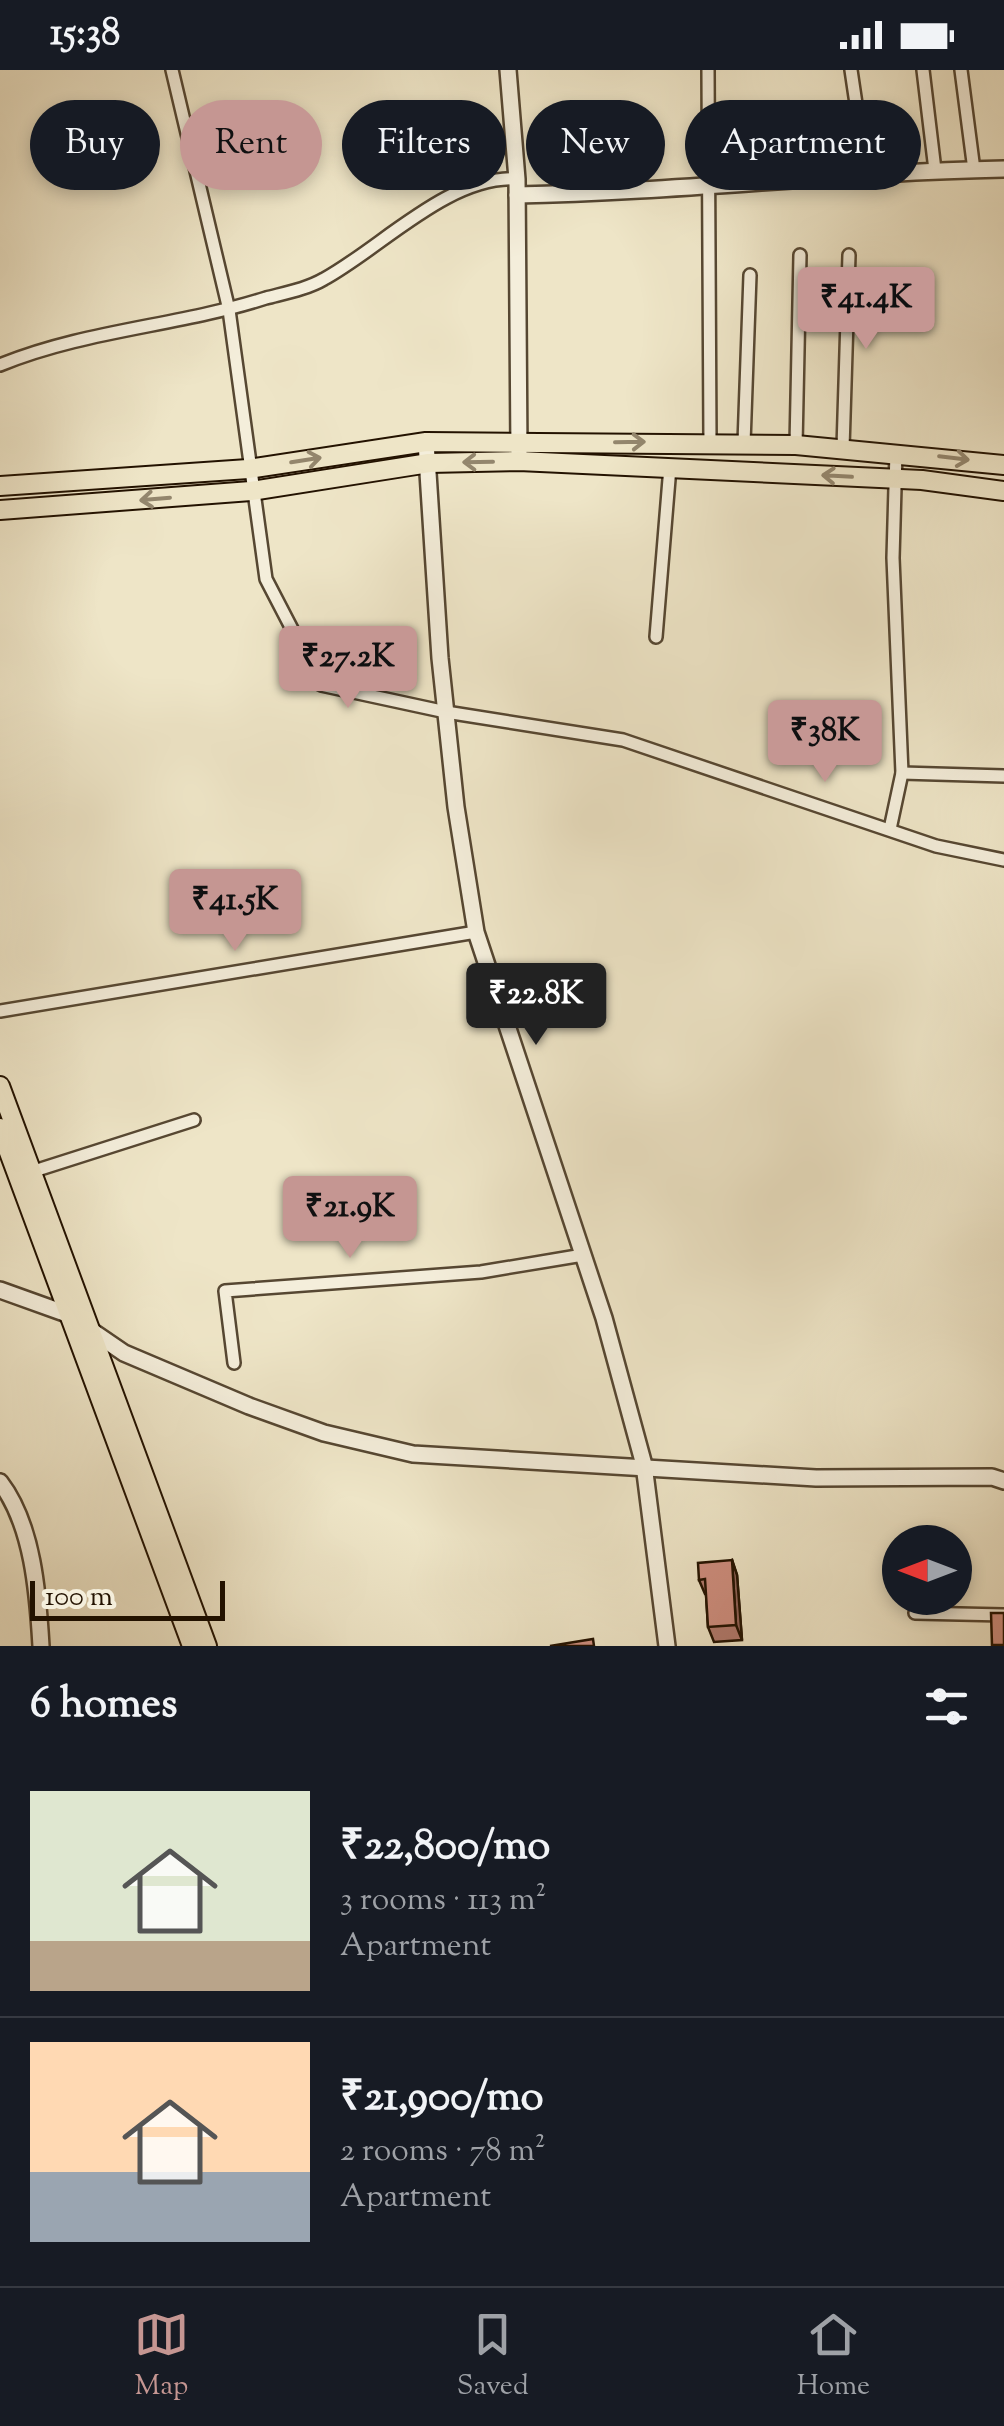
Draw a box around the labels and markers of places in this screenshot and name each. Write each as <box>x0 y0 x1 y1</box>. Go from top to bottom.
pin: ₹41.4K <box>785 267 947 352</box>
pin: ₹27.2K <box>267 626 429 711</box>
pin: ₹38K <box>766 700 884 785</box>
pin: ₹41.5K <box>154 869 316 954</box>
pin: ₹22.8K <box>455 963 617 1048</box>
pin: ₹21.9K <box>269 1176 431 1261</box>

